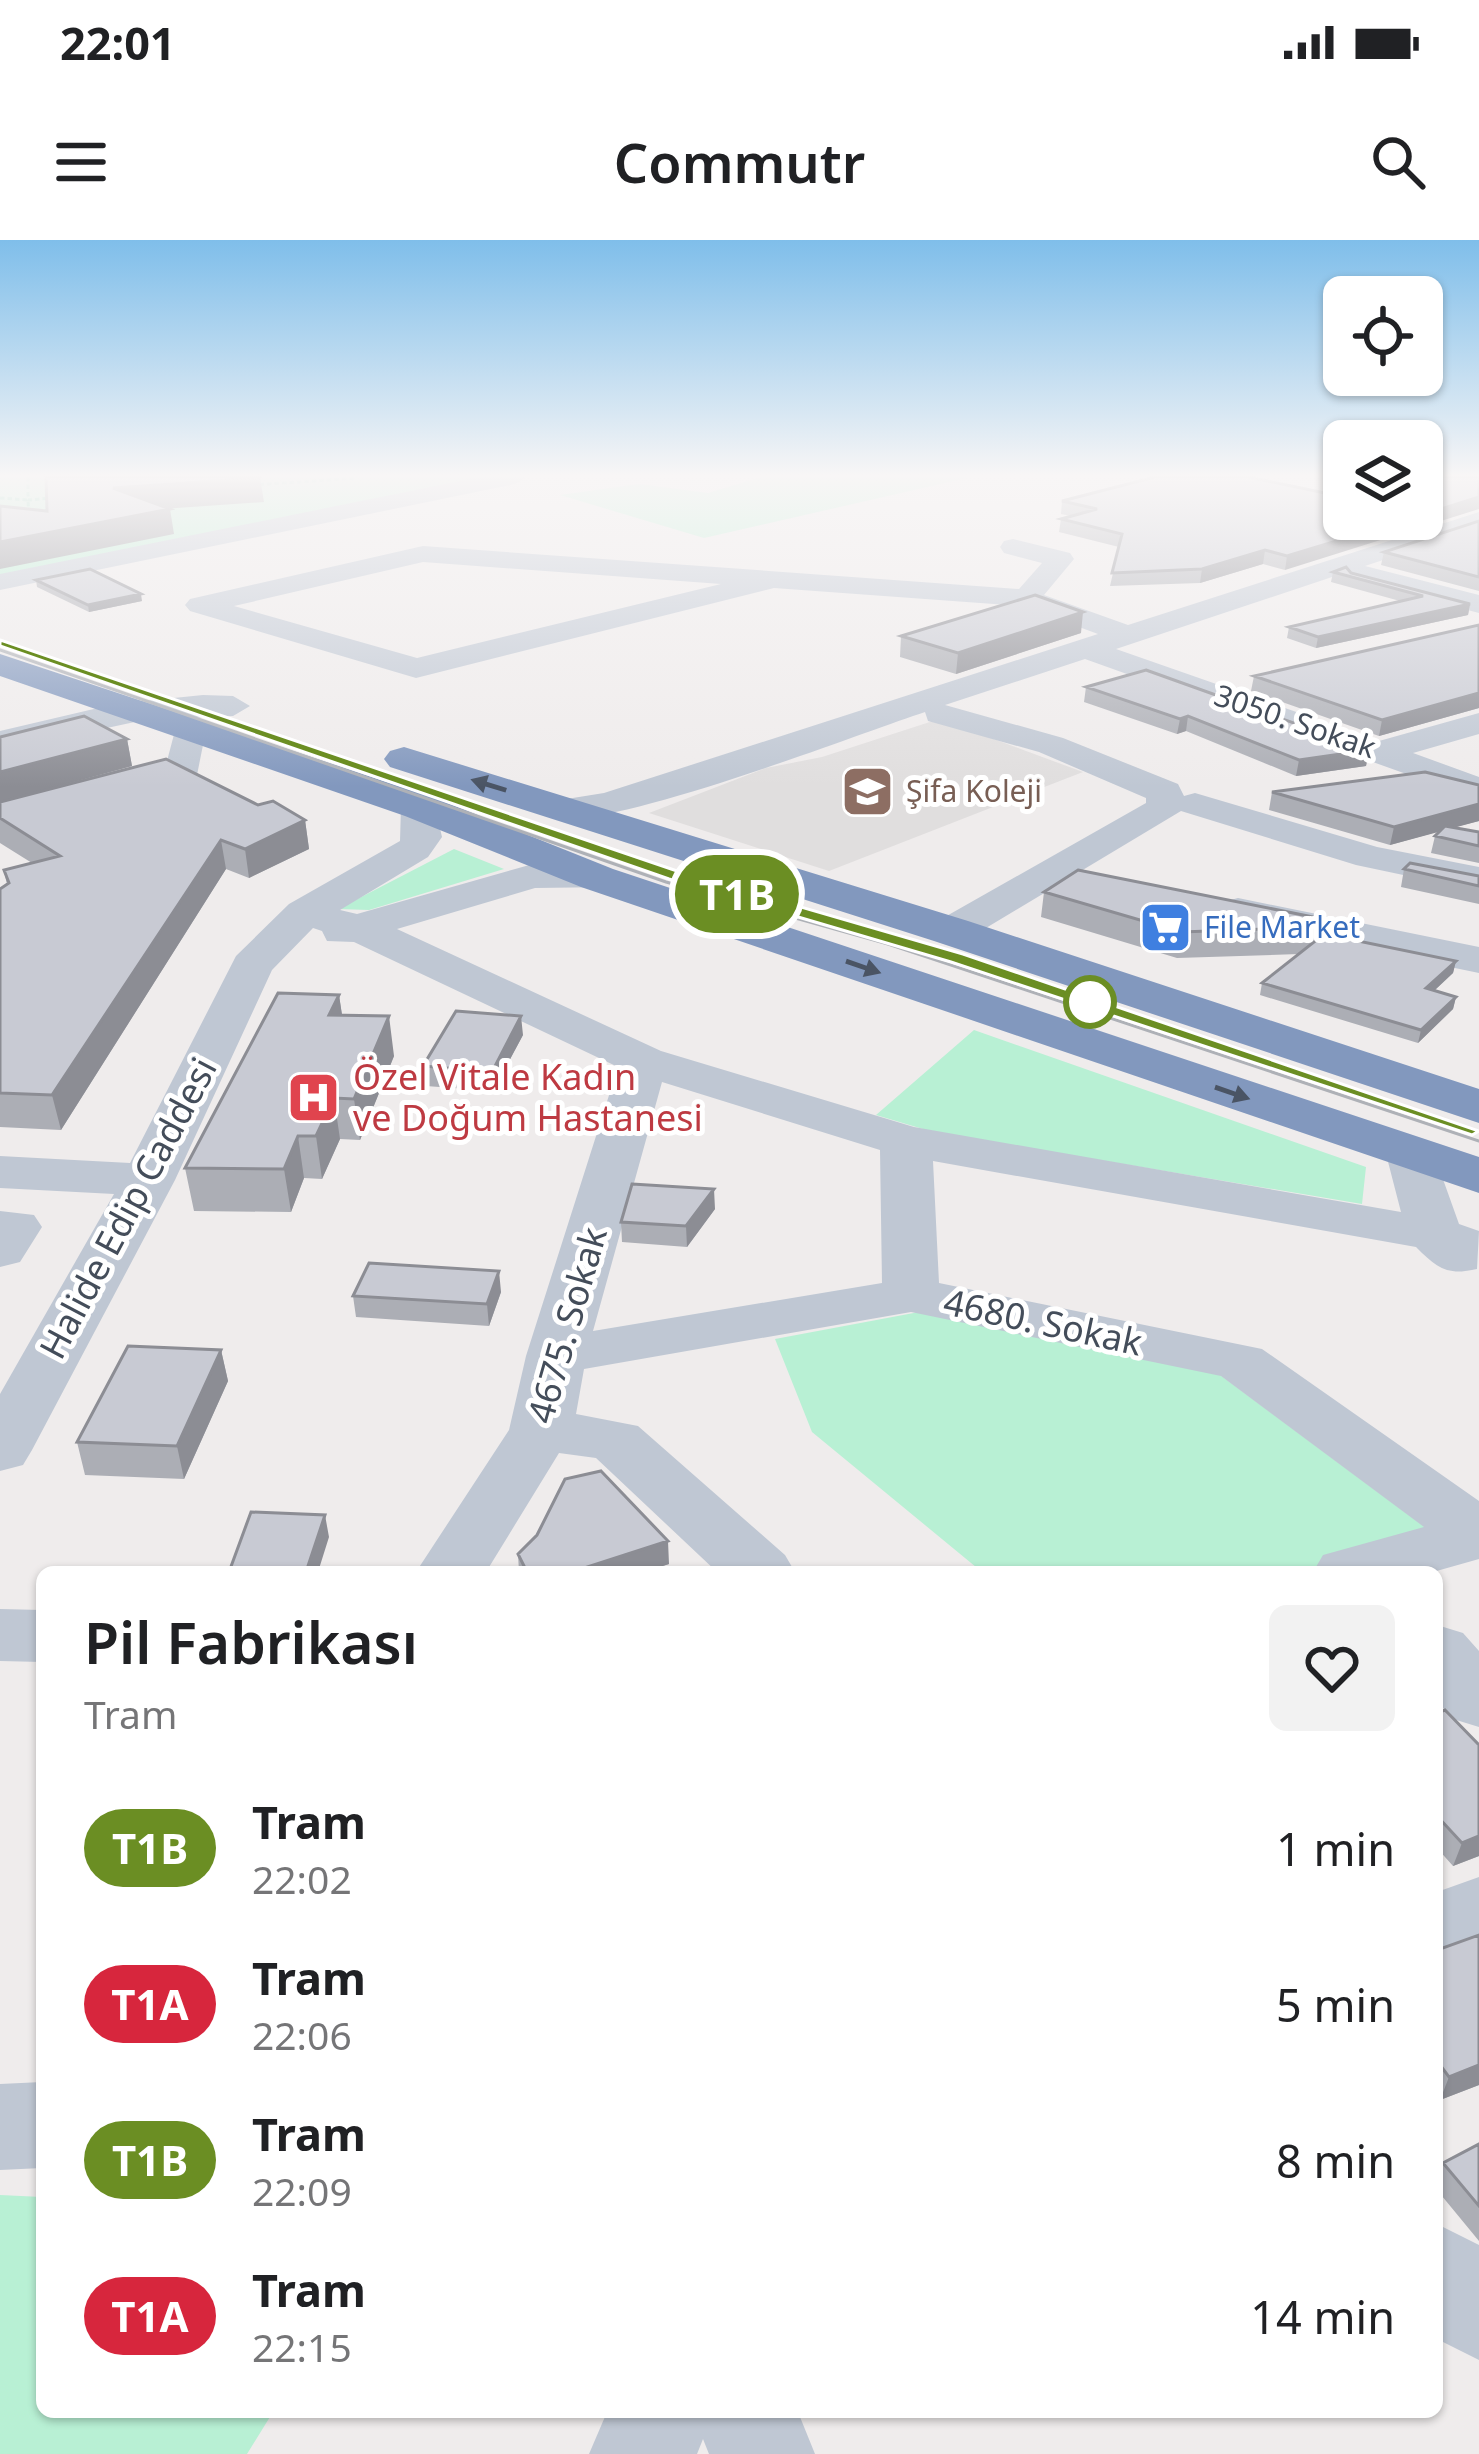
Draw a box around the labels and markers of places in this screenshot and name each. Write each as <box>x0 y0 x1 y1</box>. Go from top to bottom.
school or university icon: Şifa Koleji <box>839 764 895 820</box>
place label: Şifa Koleji <box>906 770 1042 811</box>
supermarket icon: File Market <box>1137 900 1193 956</box>
place label: File Market <box>1204 906 1360 947</box>
unlabelled marker <box>1065 977 1115 1027</box>
place label: Özel Vitale Kadın ve Doğum Hastanesi <box>353 1052 703 1142</box>
hospital icon: Özel Vitale Kadın ve Doğum Hastanesi <box>286 1070 342 1126</box>

